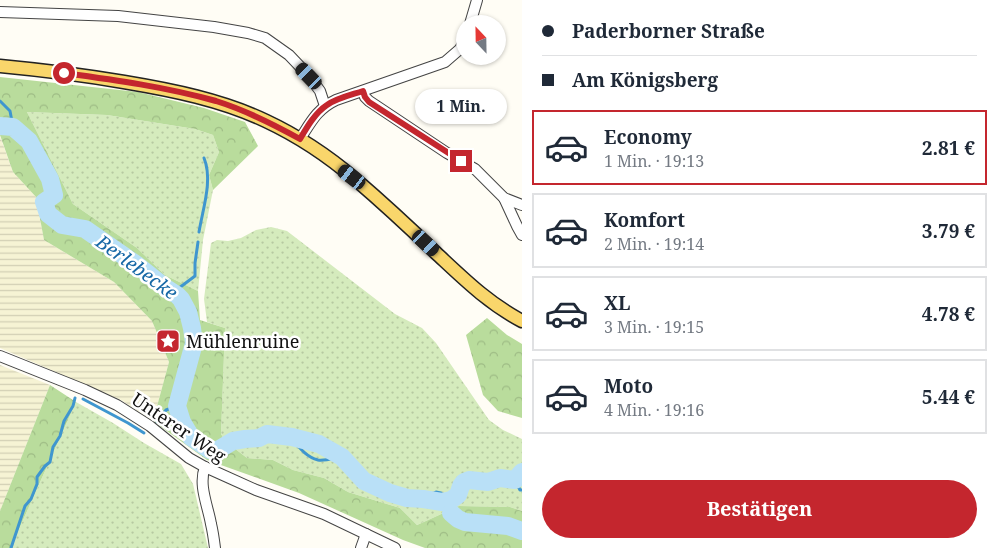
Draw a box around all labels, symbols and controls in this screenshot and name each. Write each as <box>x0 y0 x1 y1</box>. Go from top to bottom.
north arrow <box>456 15 506 65</box>
map controls <box>456 15 506 65</box>
text: Paderborner Straße <box>572 18 765 44</box>
car <box>293 60 324 92</box>
route start <box>53 62 75 84</box>
text: Am Königsberg <box>572 67 718 93</box>
callout: 1 Min. <box>415 89 507 124</box>
text: 1 Min. <box>436 95 486 117</box>
text: Economy <box>604 124 692 150</box>
icon: car <box>544 125 589 170</box>
text: 2.81 € <box>922 135 975 161</box>
route end <box>450 150 472 172</box>
text: 1 Min. · 19:13 <box>604 150 704 172</box>
car <box>335 162 368 192</box>
text: Komfort <box>604 207 685 233</box>
icon: car <box>544 208 589 253</box>
text: 3.79 € <box>922 218 975 244</box>
car <box>409 227 442 259</box>
water label: Berlebecke <box>90 228 183 305</box>
text: 2 Min. · 19:14 <box>604 233 704 255</box>
text: XL <box>604 290 630 316</box>
icon: car <box>544 291 589 336</box>
text: 4.78 € <box>922 301 975 327</box>
text: 3 Min. · 19:15 <box>604 316 704 338</box>
place icon: Mühlenruine <box>155 328 181 354</box>
place label: Mühlenruine <box>186 329 299 353</box>
text: Moto <box>604 373 653 399</box>
icon: car <box>544 374 589 419</box>
text: 5.44 € <box>922 384 975 410</box>
street label: Unterer Weg <box>127 387 231 468</box>
text: 4 Min. · 19:16 <box>604 399 704 421</box>
button: Bestätigen <box>542 480 977 538</box>

